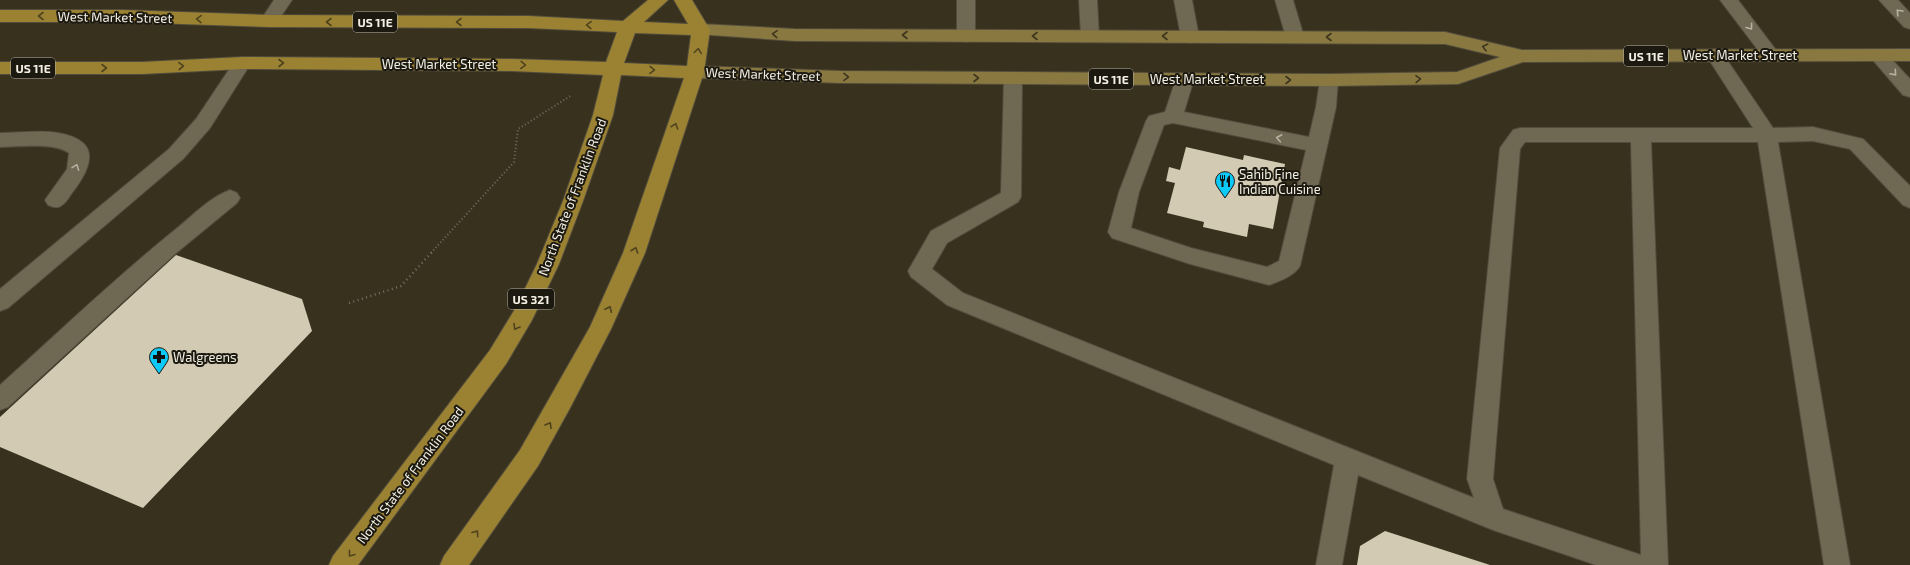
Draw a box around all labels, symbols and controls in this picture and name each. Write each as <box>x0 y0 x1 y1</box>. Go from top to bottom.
street label: West Market Street <box>58 8 173 26</box>
one-way arrow <box>1896 9 1904 17</box>
one-way arrow <box>38 12 44 20</box>
road number: US 11E <box>353 12 397 32</box>
one-way arrow <box>196 15 202 23</box>
one-way arrow <box>326 18 332 26</box>
one-way arrow <box>456 18 462 26</box>
one-way arrow <box>586 21 592 29</box>
one-way arrow <box>1745 23 1752 30</box>
one-way arrow <box>772 29 778 38</box>
one-way arrow <box>902 31 908 39</box>
one-way arrow <box>1032 32 1038 40</box>
one-way arrow <box>1162 32 1168 40</box>
one-way arrow <box>1326 33 1332 41</box>
one-way arrow <box>1481 44 1488 52</box>
road number: US 11E <box>1624 46 1668 66</box>
street label: West Market Street <box>1683 47 1797 63</box>
one-way arrow <box>693 48 702 54</box>
street label: West Market Street <box>382 56 496 72</box>
road number: US 11E <box>11 58 55 78</box>
one-way arrow <box>278 59 284 67</box>
one-way arrow <box>520 61 526 70</box>
one-way arrow <box>178 62 184 71</box>
one-way arrow <box>101 64 107 72</box>
street label: West Market Street <box>705 64 821 84</box>
one-way arrow <box>649 66 655 75</box>
one-way arrow <box>1889 68 1897 76</box>
road number: US 11E <box>1089 69 1133 89</box>
street label: West Market Street <box>1150 71 1264 87</box>
one-way arrow <box>843 73 849 82</box>
one-way arrow <box>973 74 979 82</box>
one-way arrow <box>1415 75 1421 83</box>
one-way arrow <box>1285 76 1291 84</box>
street label: North State of Franklin Road <box>535 116 609 278</box>
one-way arrow <box>670 123 679 130</box>
one-way arrow <box>1276 134 1282 142</box>
one-way arrow <box>72 164 80 171</box>
place label: Sahib Fine Indian Cuisine <box>1239 166 1321 197</box>
restaurant icon: Sahib Fine Indian Cuisine <box>1214 170 1236 198</box>
one-way arrow <box>630 246 639 253</box>
road number: US 321 <box>508 289 554 309</box>
one-way arrow <box>604 306 612 314</box>
one-way arrow <box>513 323 521 330</box>
pharmacy icon: Walgreens <box>148 346 170 374</box>
place label: Walgreens <box>173 349 237 365</box>
street label: North State of Franklin Road <box>353 403 467 547</box>
one-way arrow <box>544 421 551 429</box>
one-way arrow <box>471 531 478 538</box>
one-way arrow <box>349 549 356 556</box>

